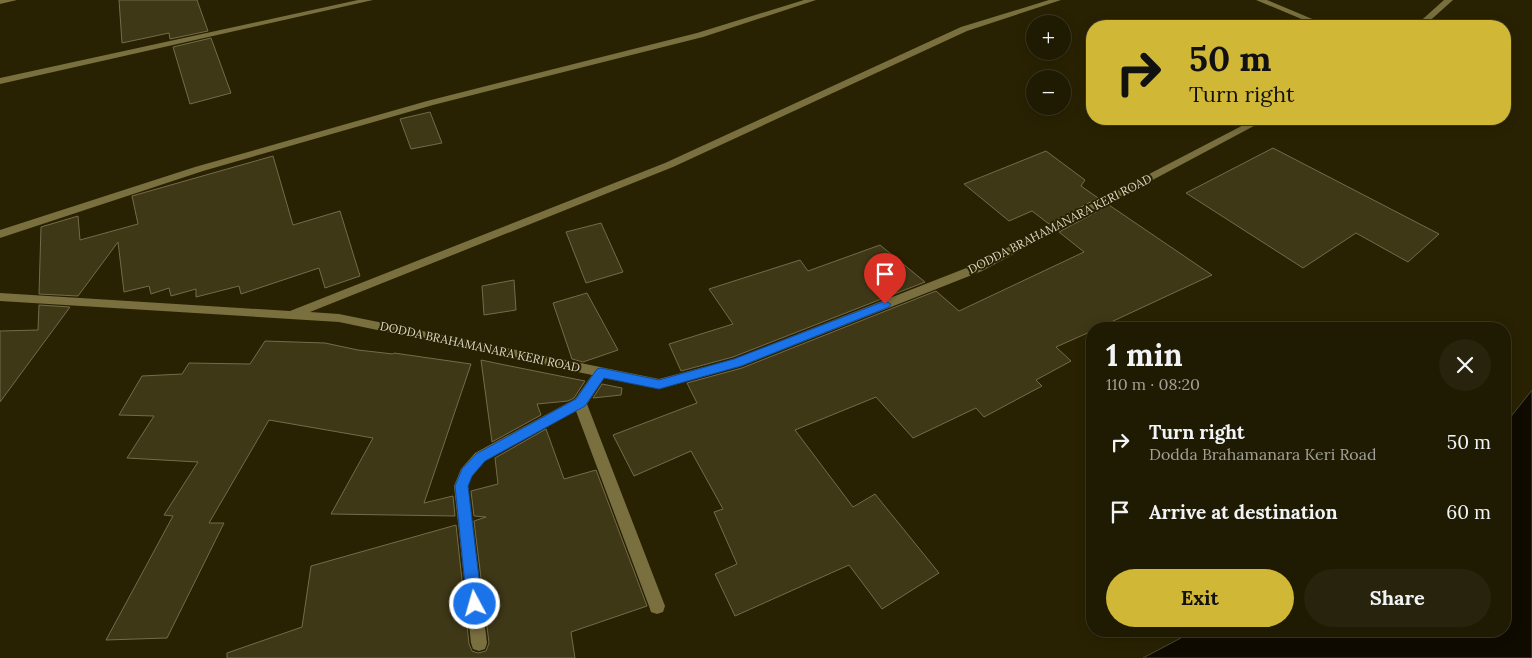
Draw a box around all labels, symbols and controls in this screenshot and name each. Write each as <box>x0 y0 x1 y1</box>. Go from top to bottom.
map controls <box>1026 15 1071 115</box>
button: + <box>1026 15 1071 60</box>
text: 50 m <box>1189 36 1272 81</box>
icon: right <box>1106 40 1171 105</box>
button: − <box>1026 70 1071 115</box>
text: Turn right <box>1189 80 1294 108</box>
street label: DODDA BRAHAMANARA KERI ROAD <box>965 170 1154 277</box>
pin <box>864 253 906 304</box>
icon: arrive <box>871 260 899 288</box>
street label: DODDA BRAHAMANARA KERI ROAD <box>379 318 582 375</box>
text: 1 min <box>1106 336 1183 374</box>
button: close <box>1439 339 1491 391</box>
text: 110 m · 08:20 <box>1106 374 1200 394</box>
text: Turn right <box>1149 420 1245 444</box>
icon: right <box>1106 428 1134 456</box>
text: 50 m <box>1447 430 1491 454</box>
text: Dodda Brahamanara Keri Road <box>1149 444 1377 464</box>
icon: arrive <box>1106 498 1134 526</box>
text: Arrive at destination <box>1149 500 1338 524</box>
text: 60 m <box>1446 500 1491 524</box>
button: Exit <box>1106 569 1294 627</box>
button: Share <box>1304 569 1491 627</box>
position arrow <box>448 577 500 629</box>

